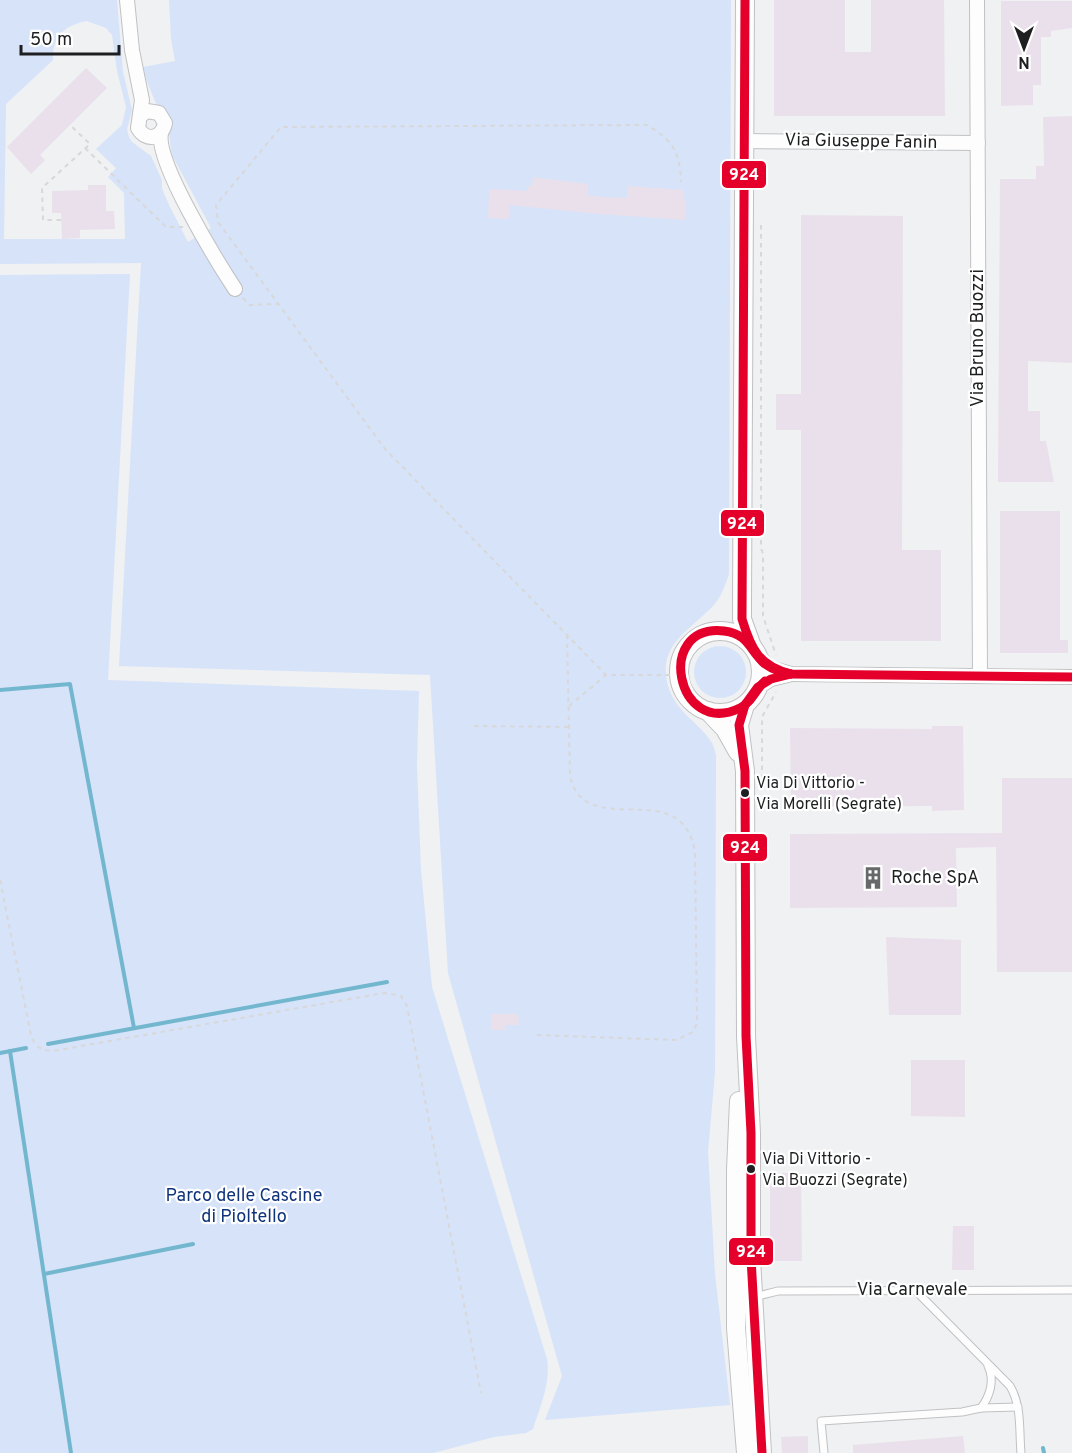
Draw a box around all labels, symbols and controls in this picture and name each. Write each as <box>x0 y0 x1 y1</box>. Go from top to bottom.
scale bar <box>21 18 118 56</box>
north arrow <box>994 18 1054 78</box>
text: 50 m <box>30 29 72 52</box>
text: N <box>1018 51 1030 71</box>
street label: Via Giuseppe Fanin <box>784 129 938 155</box>
line badge: 924 <box>721 160 767 189</box>
text: 924 <box>729 166 759 186</box>
street label: Via Bruno Buozzi <box>967 269 990 407</box>
line badge: 924 <box>720 509 765 537</box>
text: 924 <box>727 515 757 535</box>
place label: Via Di Vittorio - Via Morelli (Segrate) <box>756 774 902 815</box>
marker: Via Di Vittorio - Via Morelli (Segrate) <box>739 787 751 799</box>
line badge: 924 <box>722 833 768 862</box>
text: 924 <box>730 839 760 859</box>
building icon: Roche SpA <box>860 865 886 891</box>
place label: Roche SpA <box>891 867 979 890</box>
place label: Via Di Vittorio - Via Buozzi (Segrate) <box>762 1150 908 1191</box>
marker: Via Di Vittorio - Via Buozzi (Segrate) <box>745 1163 757 1175</box>
park label: Parco delle Cascine di Pioltello <box>166 1185 322 1229</box>
line badge: 924 <box>728 1237 774 1266</box>
text: 924 <box>736 1243 766 1263</box>
street label: Via Carnevale <box>857 1279 967 1302</box>

